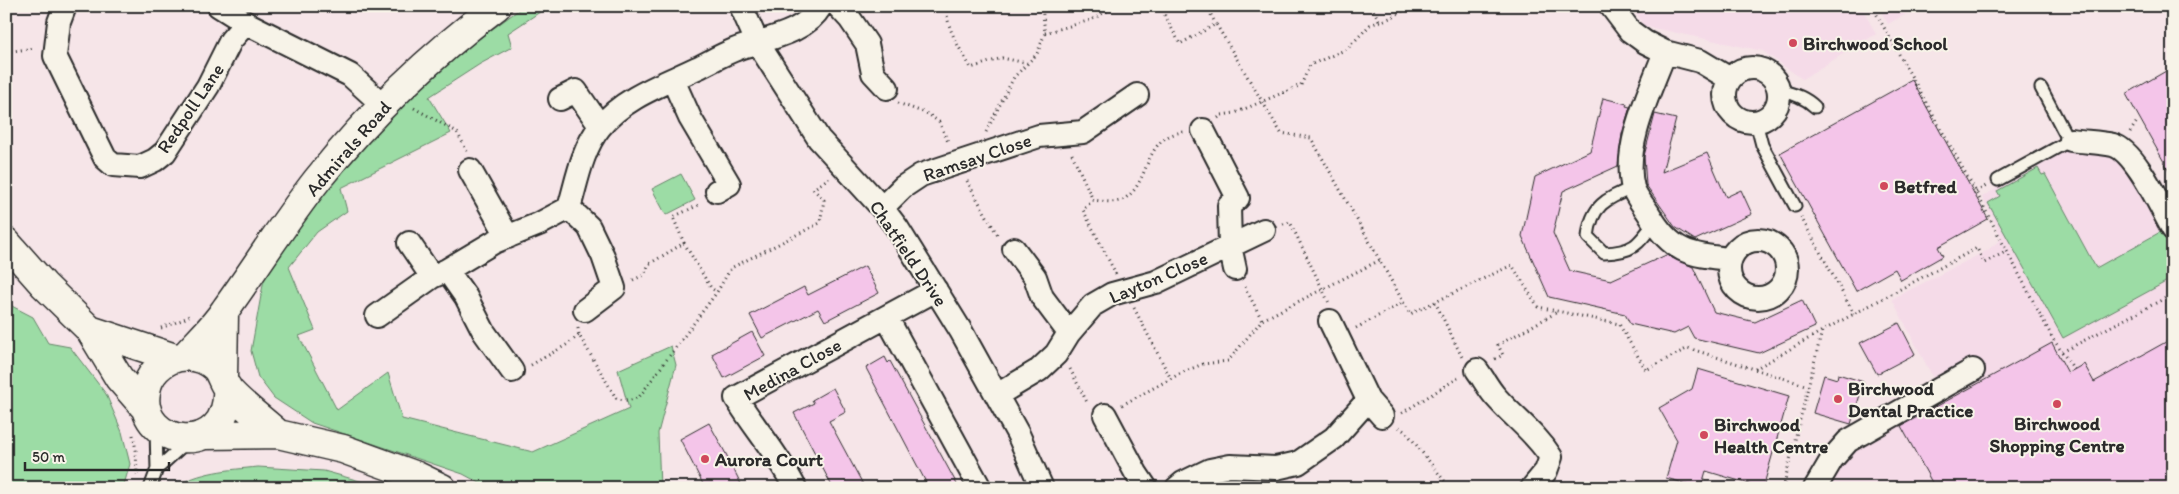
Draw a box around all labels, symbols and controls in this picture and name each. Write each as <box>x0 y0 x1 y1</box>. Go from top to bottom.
place label: Birchwood School <box>1803 32 1948 55</box>
marker: Birchwood School <box>1787 37 1799 49</box>
street label: Redpoll Lane <box>152 59 229 158</box>
street label: Admirals Road <box>301 95 397 201</box>
street label: Ramsay Close <box>920 128 1034 187</box>
place label: Betfred <box>1894 175 1957 198</box>
marker: Betfred <box>1878 180 1890 192</box>
street label: Chatfield Drive <box>865 196 953 311</box>
street label: Layton Close <box>1105 246 1211 309</box>
street label: Medina Close <box>739 333 845 406</box>
place label: Birchwood Dental Practice <box>1848 377 1973 422</box>
marker: Birchwood Dental Practice <box>1832 393 1844 405</box>
marker: Birchwood Shopping Centre <box>2051 398 2063 410</box>
place label: Birchwood Shopping Centre <box>1989 412 2125 457</box>
place label: Birchwood Health Centre <box>1714 413 1828 458</box>
marker: Birchwood Health Centre <box>1698 429 1710 441</box>
scale bar <box>25 439 169 471</box>
text: 50 m <box>32 448 65 466</box>
place label: Aurora Court <box>714 448 823 471</box>
marker: Aurora Court <box>699 453 711 465</box>

